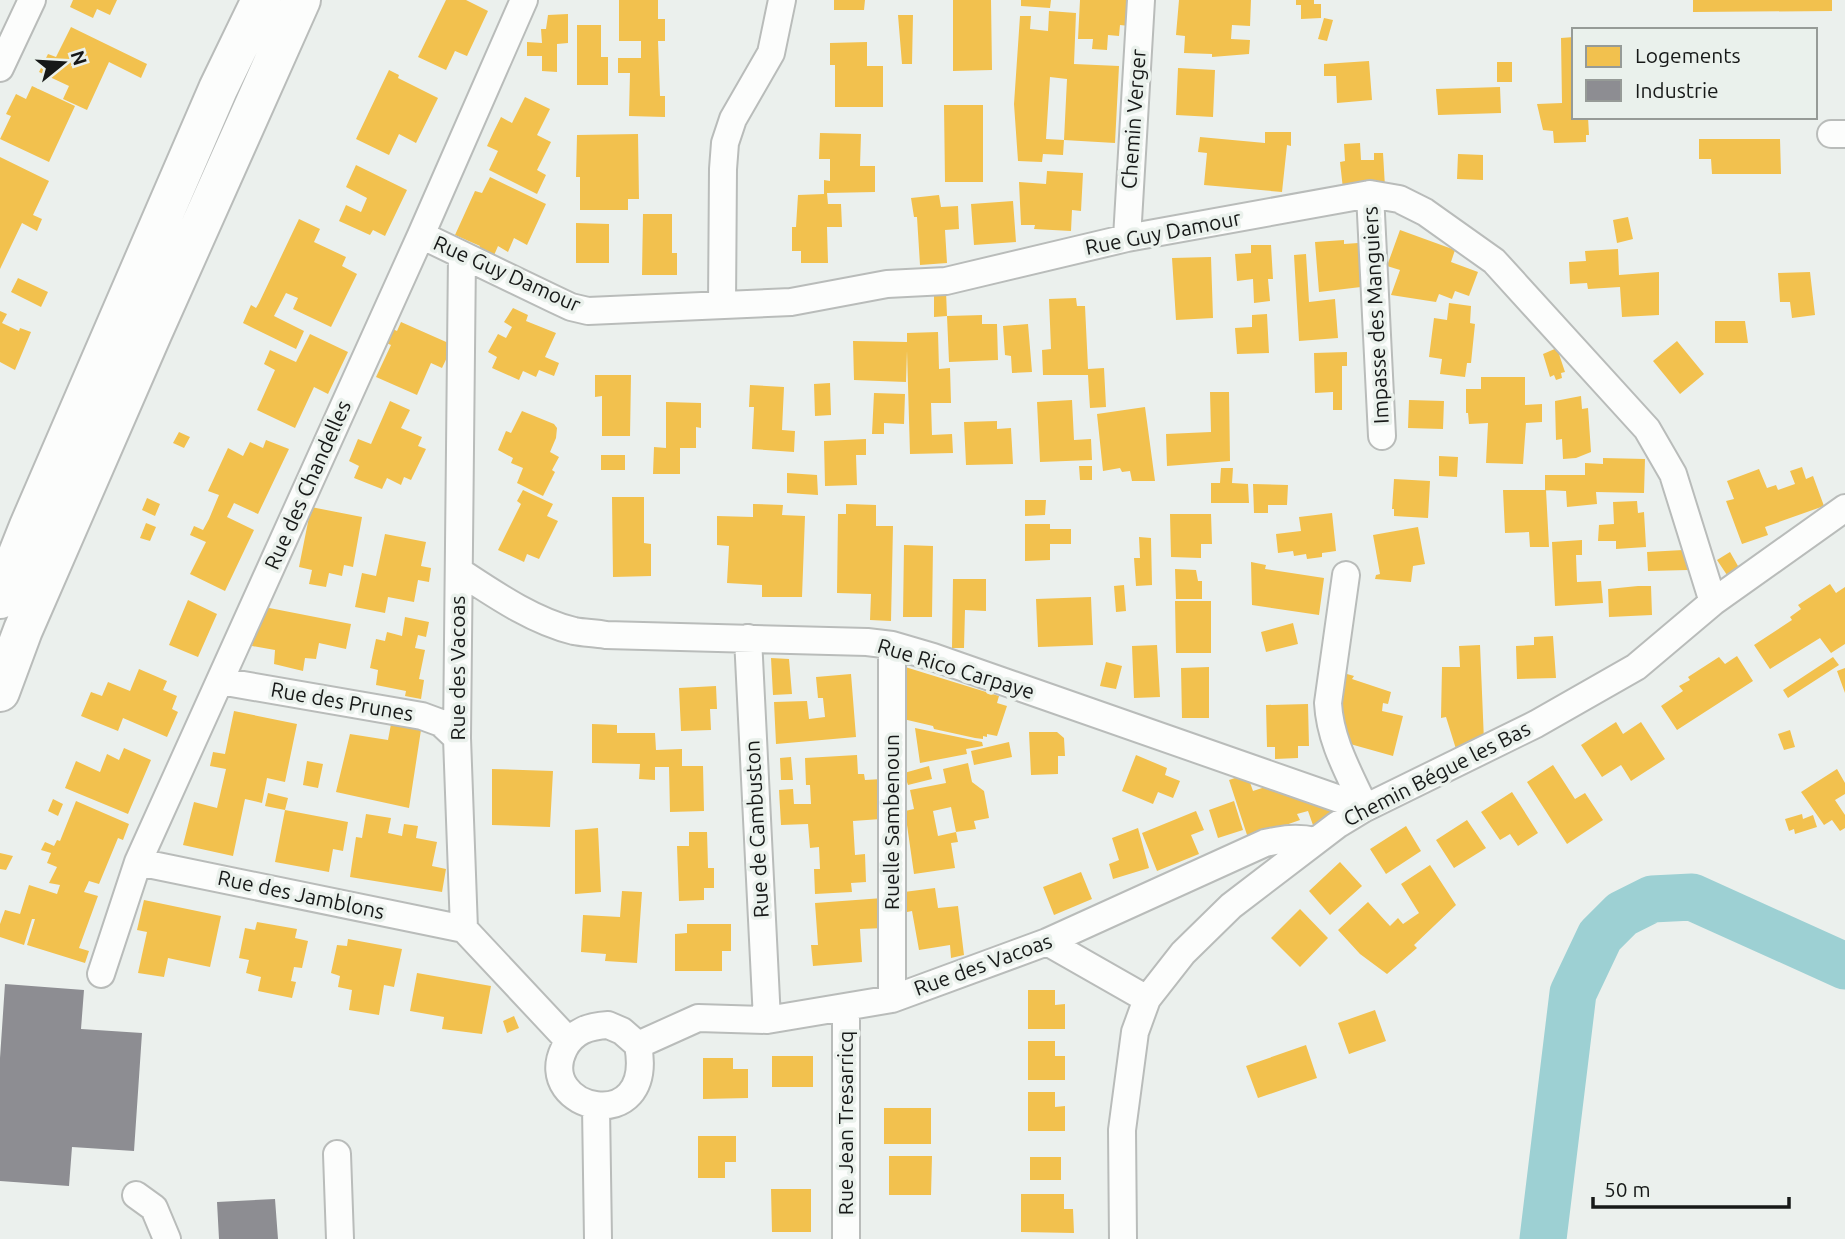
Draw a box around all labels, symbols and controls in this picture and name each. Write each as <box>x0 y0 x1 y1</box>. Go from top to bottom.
north arrow <box>28 28 98 98</box>
legend <box>1572 28 1817 119</box>
text: Logements <box>1635 43 1741 67</box>
text: N <box>67 48 92 68</box>
street label: Chemin Verger <box>1116 48 1150 190</box>
text: Industrie <box>1635 78 1719 102</box>
street label: Rue Guy Damour <box>1083 205 1243 259</box>
street label: Impasse des Manguiers <box>1357 206 1393 424</box>
street label: Rue Guy Damour <box>430 230 585 316</box>
street label: Rue des Chandelles <box>259 396 355 573</box>
street label: Rue des Vacoas <box>445 596 469 740</box>
street label: Rue Rico Carpaye <box>875 633 1038 703</box>
street label: Rue des Prunes <box>269 677 415 725</box>
street label: Chemin Bégue les Bas <box>1339 716 1534 831</box>
street label: Ruelle Sambenoun <box>879 734 903 910</box>
street label: Rue de Cambuston <box>739 740 773 918</box>
street label: Rue des Jamblons <box>216 865 387 923</box>
street label: Rue des Vacoas <box>910 928 1055 1000</box>
street label: Rue Jean Tresarricq <box>833 1031 857 1215</box>
scale bar <box>1593 1166 1789 1210</box>
text: 50 m <box>1604 1177 1651 1201</box>

